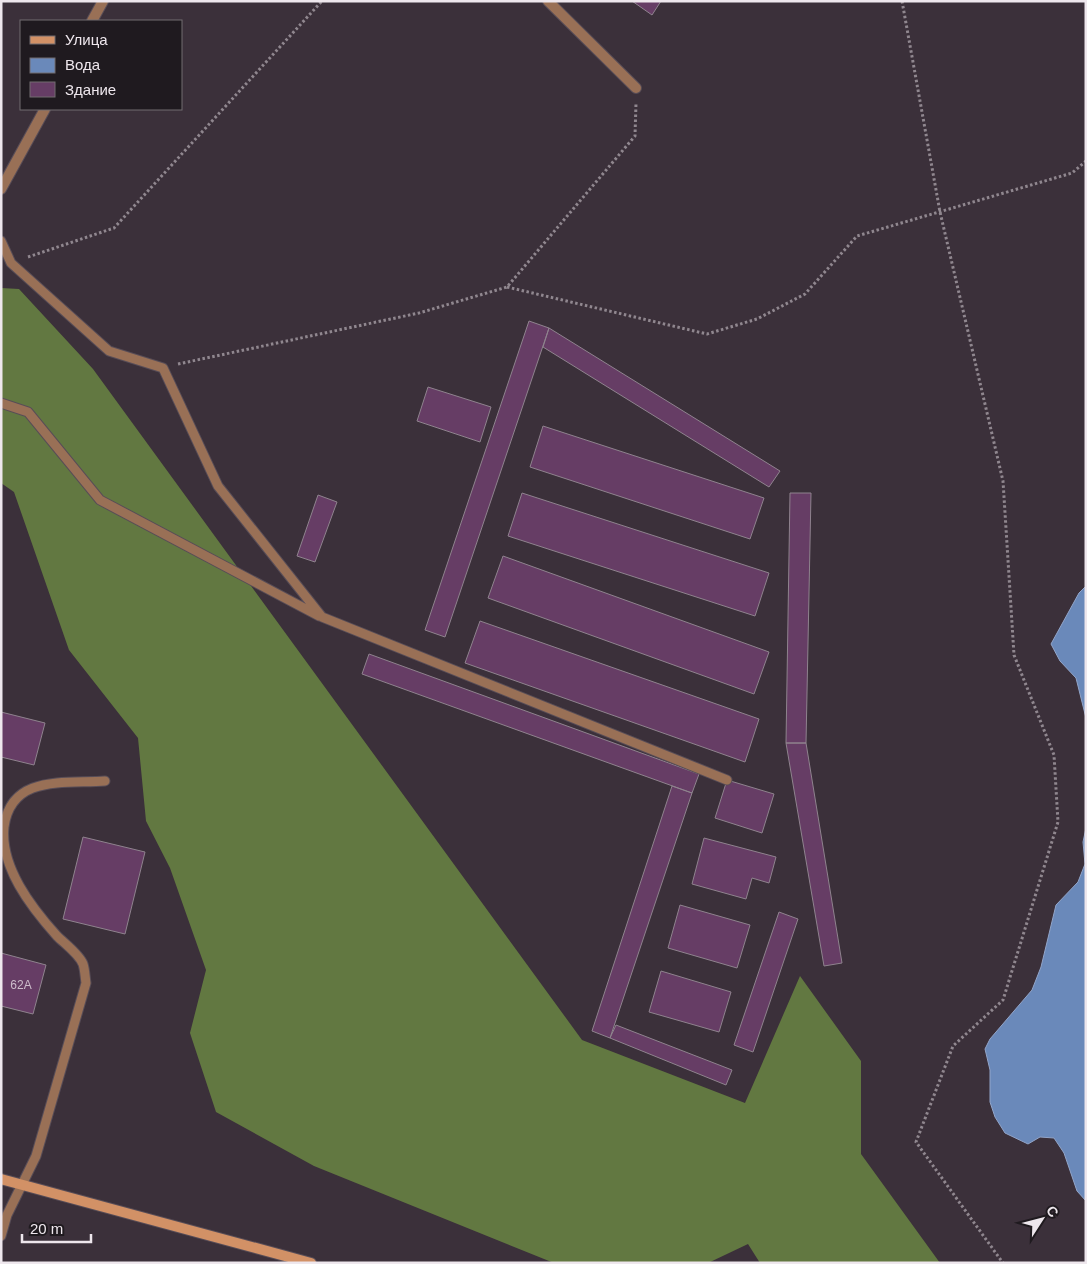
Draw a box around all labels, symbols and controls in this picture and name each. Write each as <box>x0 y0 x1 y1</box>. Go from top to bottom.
legend <box>20 20 182 110</box>
text: Улица <box>65 31 108 48</box>
text: Вода <box>65 56 101 73</box>
text: Здание <box>65 81 116 98</box>
house number: 62А <box>10 978 32 992</box>
north arrow <box>1017 1194 1067 1244</box>
text: С <box>1043 1203 1062 1220</box>
scale bar <box>22 1212 91 1244</box>
text: 20 m <box>30 1220 63 1237</box>

